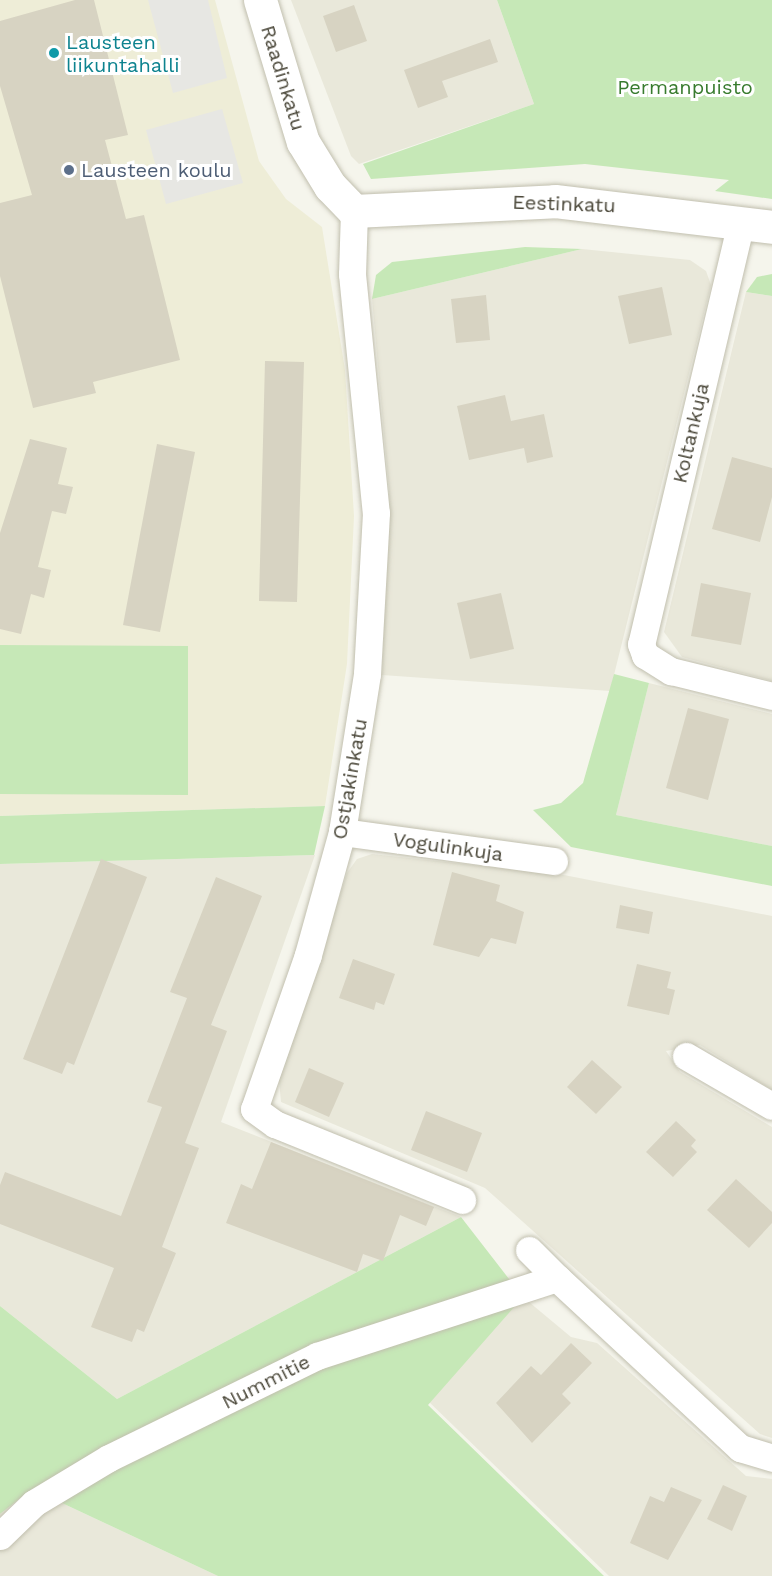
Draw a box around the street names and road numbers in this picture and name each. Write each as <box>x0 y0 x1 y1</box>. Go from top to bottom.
street label: Raadinkatu <box>256 22 310 134</box>
street label: Eestinkatu <box>512 190 616 218</box>
street label: Koltankuja <box>668 380 714 486</box>
street label: Ostjakinkatu <box>328 717 372 841</box>
street label: Vogulinkuja <box>391 827 505 867</box>
street label: Nummitie <box>218 1350 314 1414</box>

